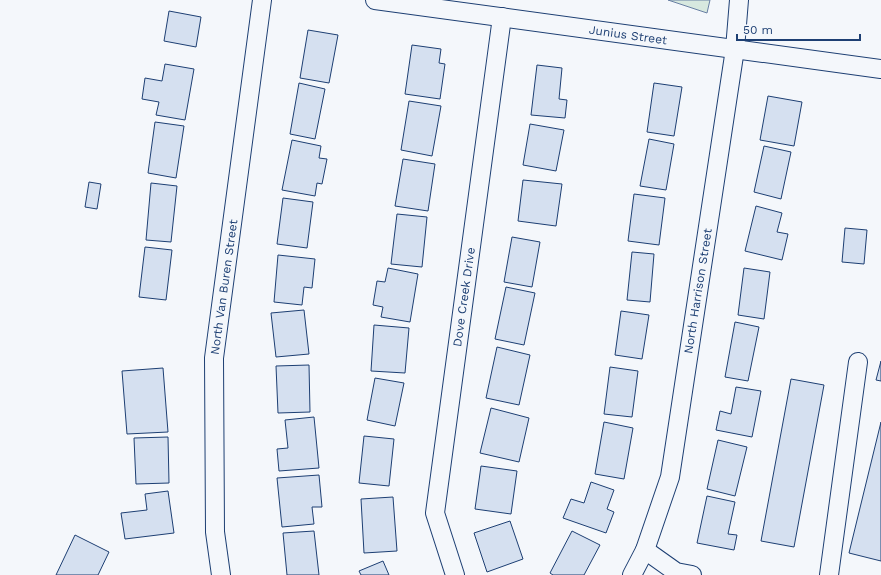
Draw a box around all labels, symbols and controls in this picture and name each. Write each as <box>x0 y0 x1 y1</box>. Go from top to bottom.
scale bar <box>737 16 860 42</box>
street label: Junius Street <box>588 23 668 47</box>
text: 50 m <box>743 23 773 37</box>
street label: North Van Buren Street <box>208 218 240 356</box>
street label: North Harrison Street <box>681 227 715 355</box>
street label: Dove Creek Drive <box>450 246 478 348</box>

